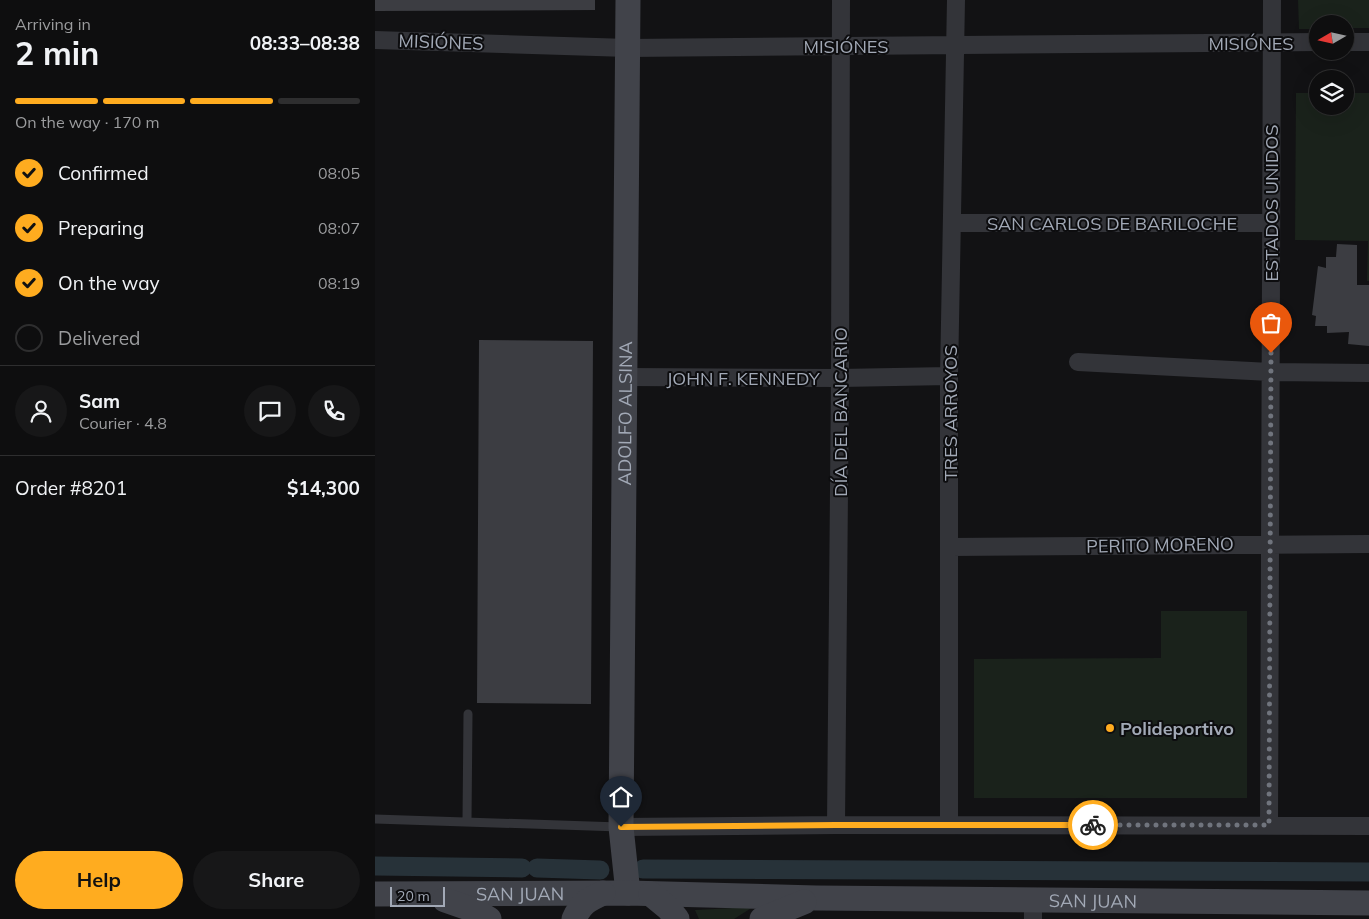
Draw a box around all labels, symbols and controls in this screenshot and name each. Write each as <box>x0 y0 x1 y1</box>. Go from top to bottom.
text: Arriving in <box>15 14 91 34</box>
north arrow <box>1309 15 1354 60</box>
map controls <box>1309 15 1354 115</box>
street label: MISIÓNES <box>398 29 484 55</box>
text: 08:33–08:38 <box>250 31 360 55</box>
street label: MISIÓNES <box>1209 32 1293 55</box>
text: 2 min <box>15 33 99 73</box>
street label: MISIÓNES <box>804 35 888 58</box>
button: layers <box>1309 70 1354 115</box>
text: On the way · 170 m <box>15 112 160 132</box>
street label: ESTADOS UNIDOS <box>1260 124 1283 282</box>
icon: check <box>15 159 43 187</box>
text: Confirmed <box>58 161 149 185</box>
text: 08:05 <box>318 163 360 183</box>
street label: SAN CARLOS DE BARILOCHE <box>987 212 1237 235</box>
icon: check <box>15 214 43 242</box>
text: Preparing <box>58 216 144 240</box>
text: 08:07 <box>318 218 360 238</box>
icon: check <box>15 269 43 297</box>
text: On the way <box>58 271 160 295</box>
text: 08:19 <box>318 273 360 293</box>
pin <box>1250 302 1292 353</box>
icon: bag <box>1257 309 1285 337</box>
text: Delivered <box>58 326 140 350</box>
street label: DÍA DEL BANCARIO <box>829 327 852 497</box>
street label: ADOLFO ALSINA <box>612 341 637 486</box>
street label: TRES ARROYOS <box>939 345 962 481</box>
street label: JOHN F. KENNEDY <box>666 367 821 390</box>
button: person <box>15 385 67 437</box>
button: chat <box>244 385 296 437</box>
button: phone <box>308 385 360 437</box>
text: Sam <box>79 389 120 413</box>
text: Courier · 4.8 <box>79 413 167 433</box>
text: Order #8201 <box>15 476 127 500</box>
text: $14,300 <box>287 476 360 500</box>
street label: PERITO MORENO <box>1086 532 1234 558</box>
place label: Polideportivo <box>1120 717 1234 740</box>
marker: Polideportivo <box>1104 722 1116 734</box>
pin <box>600 776 642 827</box>
icon: home <box>607 783 635 811</box>
courier <box>1068 800 1118 850</box>
icon: bike <box>1079 811 1107 839</box>
button: Help <box>15 851 183 909</box>
button: Share <box>193 851 360 909</box>
street label: SAN JUAN <box>476 882 564 905</box>
scale bar <box>390 884 445 907</box>
text: 20 m <box>397 887 430 905</box>
street label: SAN JUAN <box>1049 889 1137 912</box>

